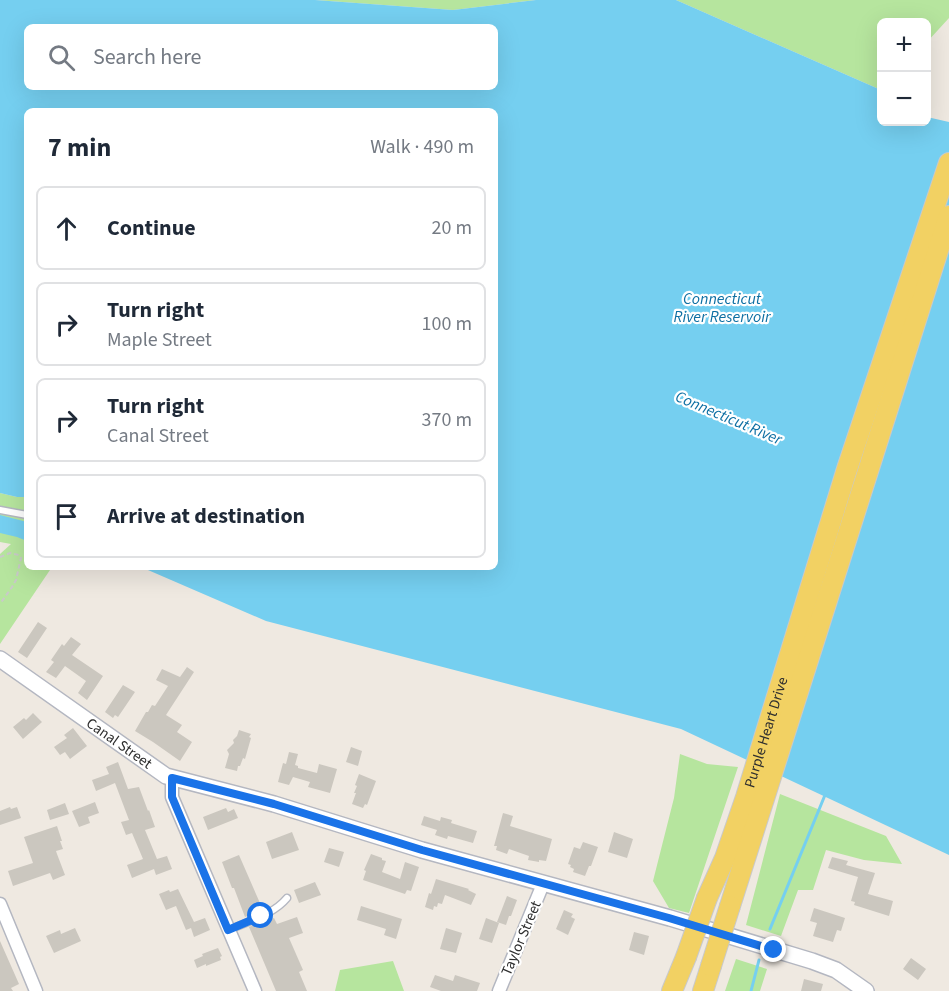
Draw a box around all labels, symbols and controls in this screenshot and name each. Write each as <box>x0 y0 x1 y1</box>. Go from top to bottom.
map controls <box>877 18 931 126</box>
button: + <box>877 18 931 72</box>
search box <box>24 24 498 90</box>
icon: search <box>45 41 78 74</box>
text: Search here <box>93 41 201 73</box>
button: − <box>877 72 931 126</box>
text: 7 min <box>48 129 111 166</box>
text: Walk · 490 m <box>370 133 474 161</box>
icon: ahead <box>50 212 83 245</box>
text: Continue <box>107 212 196 244</box>
text: 20 m <box>432 214 472 242</box>
water label: Connecticut River Reservoir <box>674 288 772 328</box>
text: Turn right <box>107 294 204 326</box>
icon: right <box>50 308 83 341</box>
text: 100 m <box>422 310 472 338</box>
text: Maple Street <box>107 326 212 354</box>
water label: Connecticut River <box>672 386 787 451</box>
text: Turn right <box>107 390 204 422</box>
icon: right <box>50 404 83 437</box>
text: 370 m <box>422 406 472 434</box>
text: Canal Street <box>107 422 209 450</box>
icon: arrive <box>50 500 83 533</box>
text: Arrive at destination <box>107 500 305 532</box>
street label: Purple Heart Drive <box>739 674 793 791</box>
street label: Canal Street <box>82 713 156 774</box>
street label: Taylor Street <box>496 898 547 979</box>
route start <box>247 902 273 928</box>
route end <box>760 936 786 962</box>

